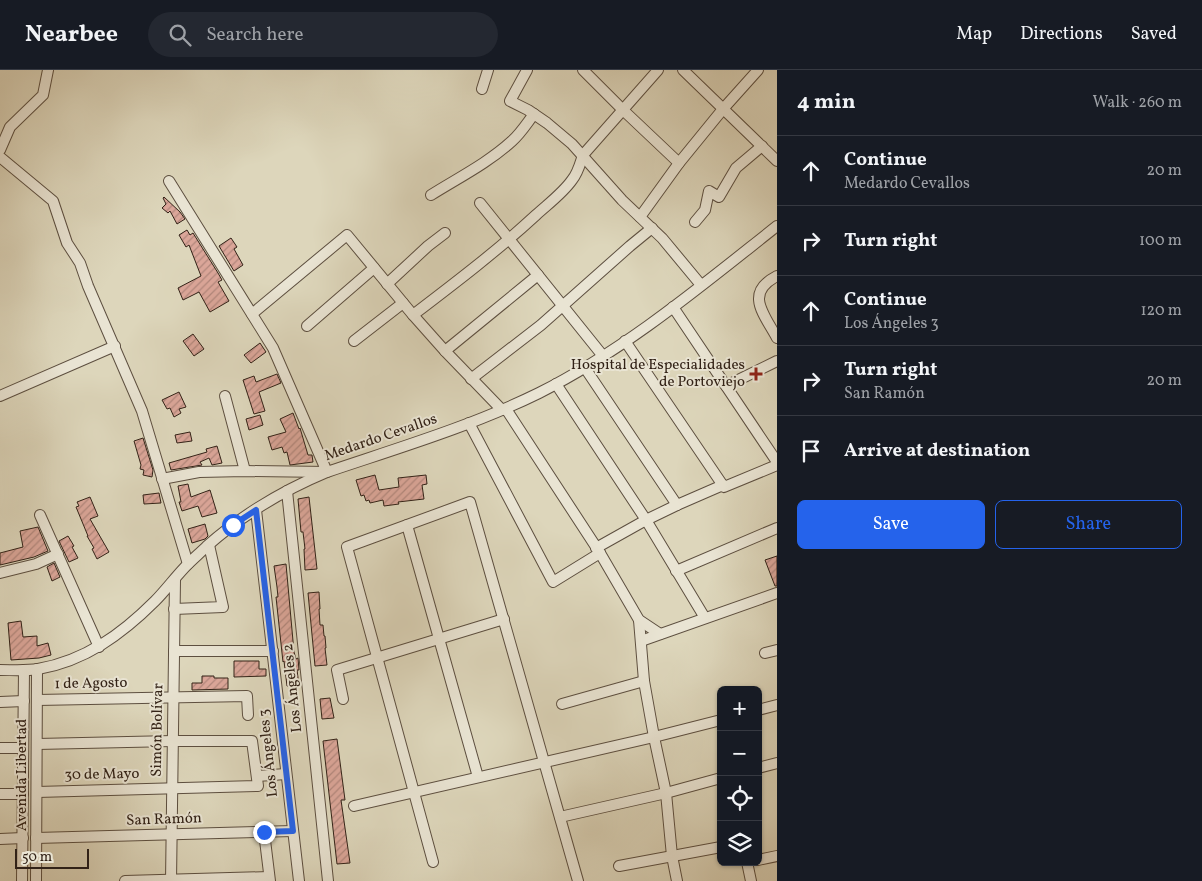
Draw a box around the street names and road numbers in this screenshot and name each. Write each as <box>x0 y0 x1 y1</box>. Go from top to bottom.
street label: Medardo Cevallos <box>322 409 440 467</box>
street label: Los Ángeles 2 <box>278 643 308 733</box>
street label: 1 de Agosto <box>54 673 128 695</box>
street label: Simón Bolívar <box>147 683 169 777</box>
street label: Los Ángeles 3 <box>254 708 284 798</box>
street label: Avenida Libertad <box>12 719 33 831</box>
street label: 30 de Mayo <box>64 764 140 786</box>
street label: San Ramón <box>126 808 202 832</box>

